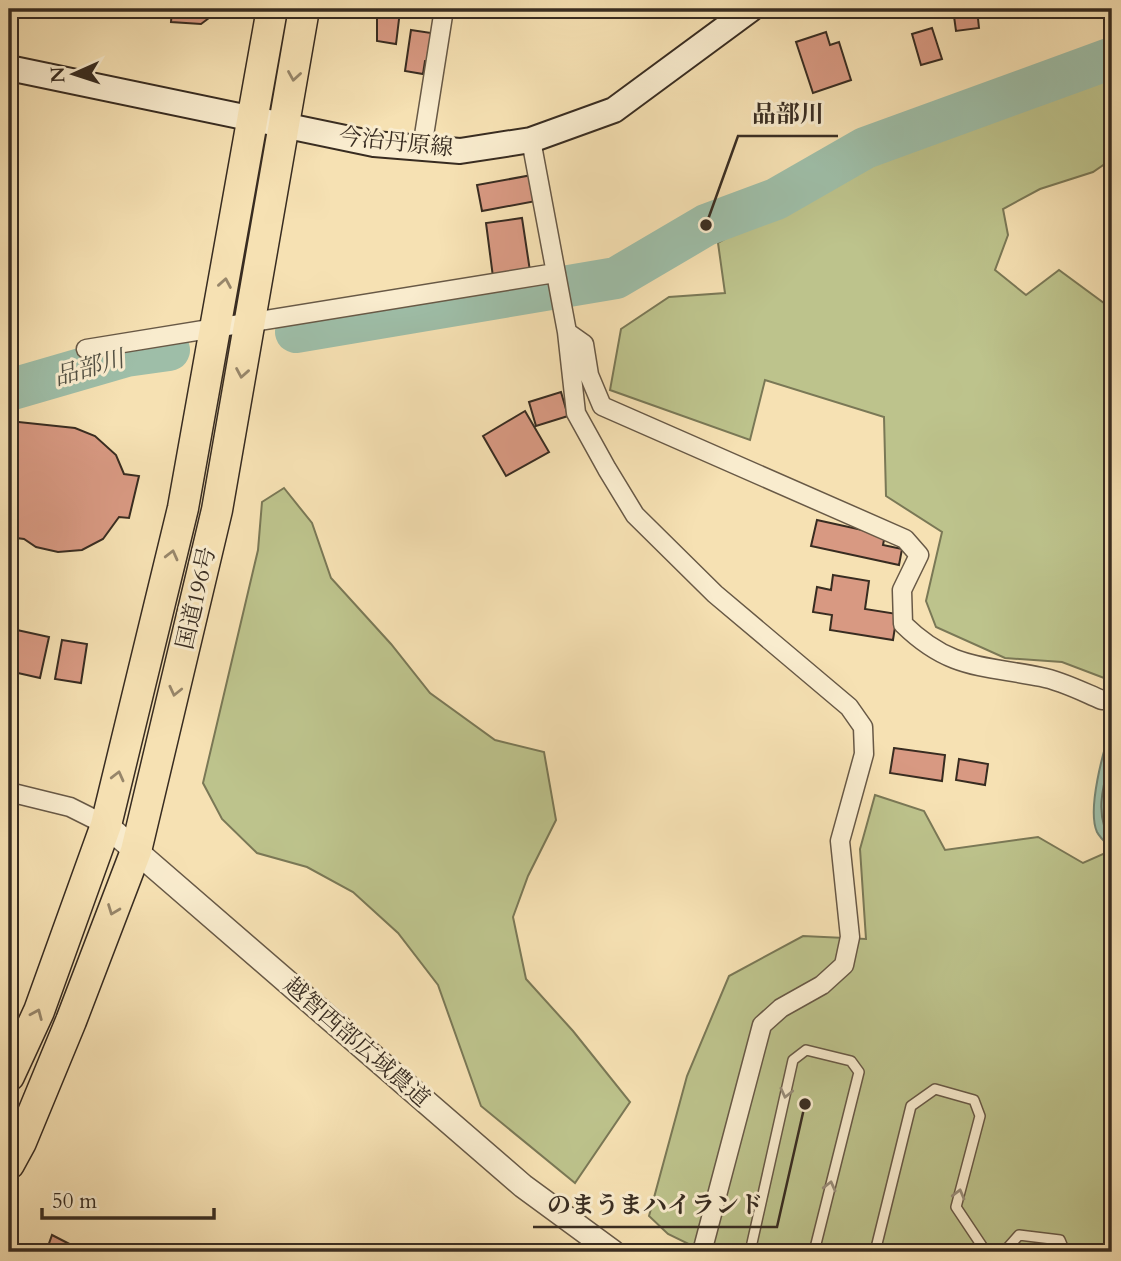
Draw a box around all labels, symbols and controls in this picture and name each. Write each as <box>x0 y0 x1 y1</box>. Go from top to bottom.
north arrow <box>38 38 108 108</box>
text: N <box>45 65 71 84</box>
one-way arrow <box>286 70 301 82</box>
callout: 品部川 <box>738 91 838 136</box>
text: 品部川 <box>752 98 824 131</box>
street label: 今治丹原線 <box>337 121 455 163</box>
one-way arrow <box>216 278 231 290</box>
water label: 品部川 <box>50 341 131 394</box>
one-way arrow <box>235 367 250 379</box>
street label: 国道196号 <box>169 544 223 652</box>
one-way arrow <box>164 549 178 561</box>
one-way arrow <box>169 685 183 697</box>
one-way arrow <box>110 770 124 782</box>
one-way arrow <box>108 903 122 915</box>
street label: 越智西部広域農道 <box>277 970 437 1114</box>
one-way arrow <box>29 1009 43 1022</box>
one-way arrow <box>779 1087 794 1099</box>
scale bar <box>42 1177 214 1221</box>
one-way arrow <box>822 1180 836 1192</box>
callout: のまうまハイランド <box>533 1182 777 1227</box>
text: 50 m <box>52 1187 97 1216</box>
one-way arrow <box>951 1188 965 1200</box>
text: のまうまハイランド <box>547 1189 763 1222</box>

